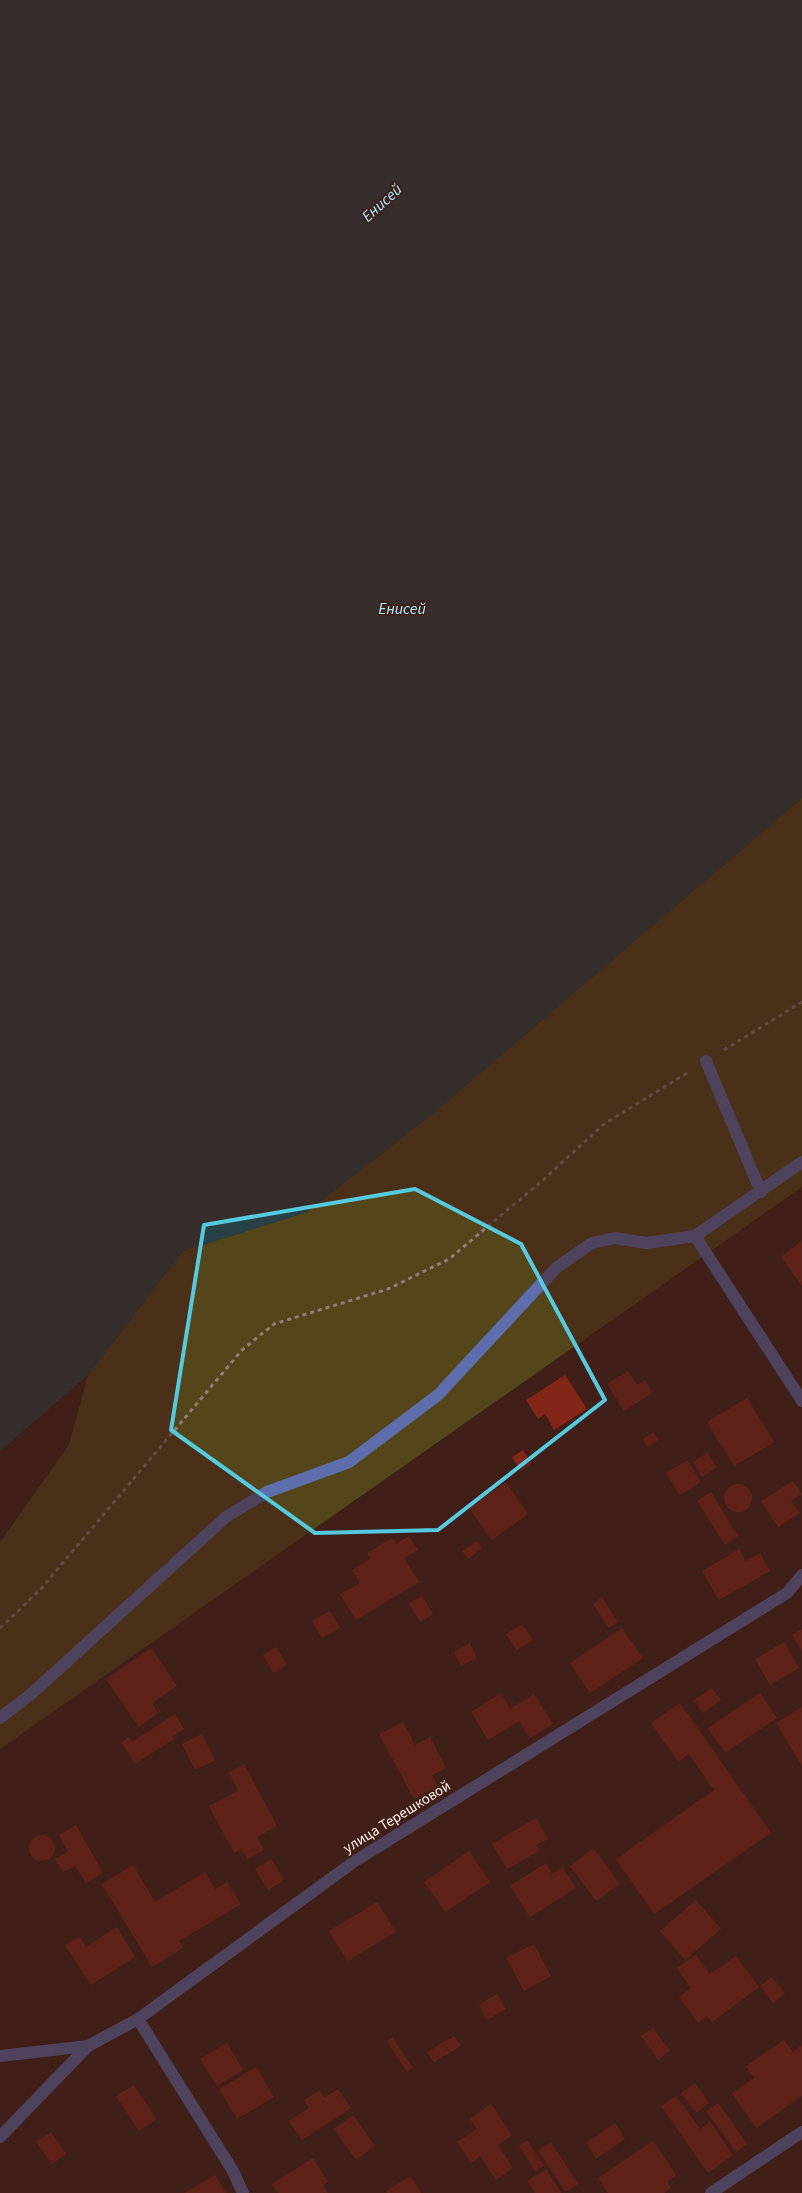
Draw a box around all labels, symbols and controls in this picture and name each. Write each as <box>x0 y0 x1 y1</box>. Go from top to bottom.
water label: Енисей <box>357 179 407 227</box>
water label: Енисей <box>378 598 426 620</box>
street label: улица Терешковой <box>339 1775 455 1859</box>

